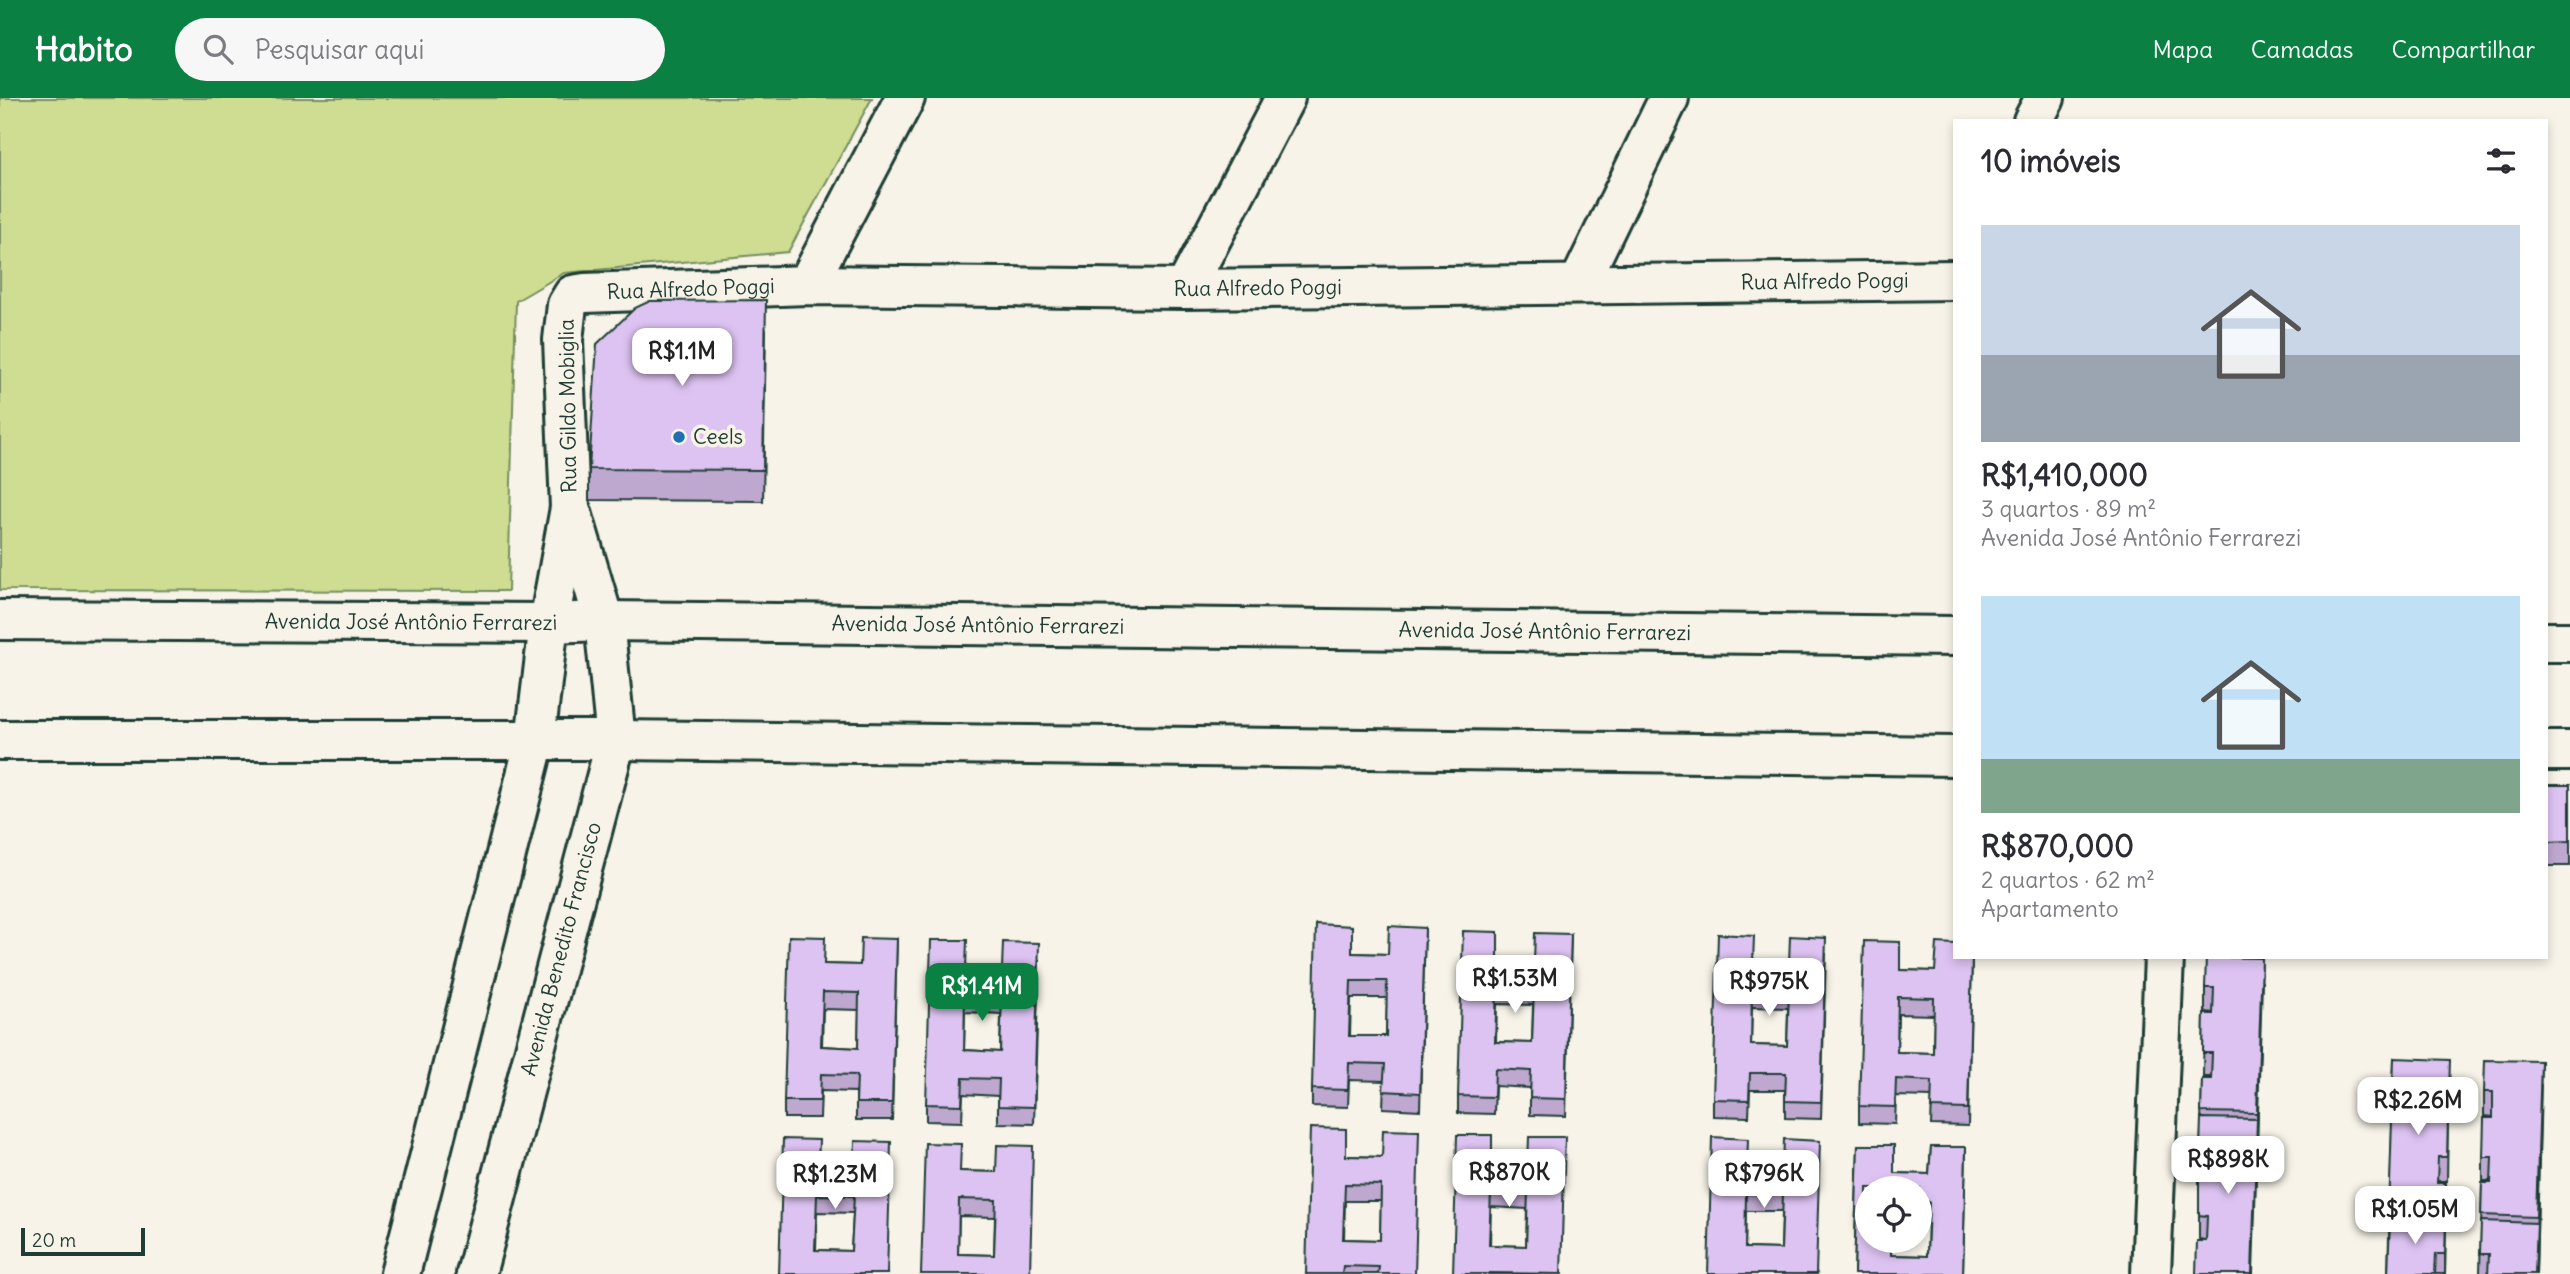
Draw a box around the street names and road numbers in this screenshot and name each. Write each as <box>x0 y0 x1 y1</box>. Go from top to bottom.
street label: Rua Alfredo Poggi <box>1740 267 1909 296</box>
street label: Rua Alfredo Poggi <box>606 272 775 305</box>
street label: Rua Alfredo Poggi <box>1174 273 1342 302</box>
street label: Rua Gildo Mobiglia <box>552 319 583 493</box>
street label: Avenida José Antônio Ferrarezi <box>265 607 558 636</box>
street label: Avenida José Antônio Ferrarezi <box>832 610 1124 640</box>
street label: Avenida José Antônio Ferrarezi <box>1398 616 1691 646</box>
street label: Avenida Benedito Francisco <box>515 819 607 1079</box>

